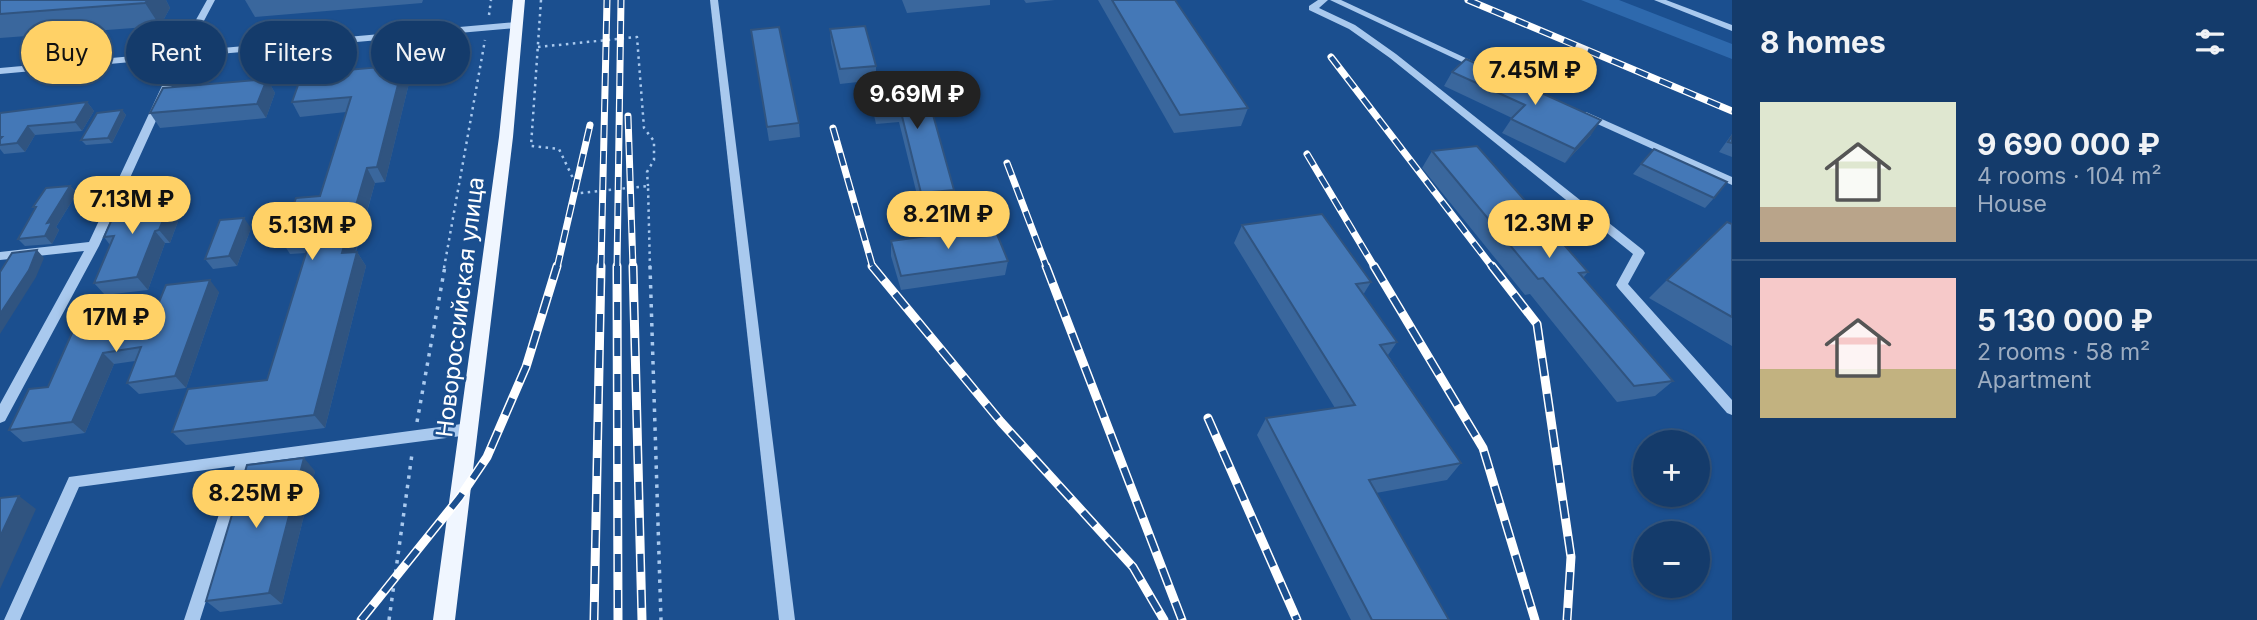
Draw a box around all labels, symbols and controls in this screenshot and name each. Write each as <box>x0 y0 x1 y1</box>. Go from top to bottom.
chip: Buy <box>21 21 112 84</box>
chip: Rent <box>126 21 226 84</box>
chip: Filters <box>240 21 357 84</box>
chip: New <box>371 21 470 84</box>
icon: filters <box>2191 23 2229 61</box>
text: 8 homes <box>1760 24 1886 60</box>
pin: 7.45M ₽ <box>1470 48 1600 107</box>
text: 7.45M ₽ <box>1489 56 1581 84</box>
pin: 9.69M ₽ <box>852 72 982 131</box>
text: 9.69M ₽ <box>869 80 965 108</box>
text: 9 690 000 ₽ <box>1977 126 2160 162</box>
icon: home <box>1816 130 1900 214</box>
text: 4 rooms · 104 m² <box>1977 162 2162 190</box>
street label: Новороссийская улица <box>430 175 490 439</box>
pin: 7.13M ₽ <box>67 176 197 236</box>
text: 7.13M ₽ <box>90 185 174 213</box>
text: House <box>1977 190 2047 218</box>
pin: 8.21M ₽ <box>883 191 1013 251</box>
text: 8.21M ₽ <box>903 200 993 228</box>
pin: 12.3M ₽ <box>1484 201 1614 260</box>
pin: 5.13M ₽ <box>247 202 377 262</box>
text: 12.3M ₽ <box>1504 209 1594 237</box>
text: 5.13M ₽ <box>268 211 356 239</box>
pin: 17M ₽ <box>67 294 165 354</box>
text: 5 130 000 ₽ <box>1977 302 2153 338</box>
text: 17M ₽ <box>82 303 150 331</box>
icon: home <box>1816 306 1900 390</box>
text: 2 rooms · 58 m² <box>1977 338 2150 366</box>
text: Apartment <box>1977 366 2091 394</box>
map controls <box>1633 430 1710 598</box>
button: + <box>1633 430 1710 507</box>
pin: 8.25M ₽ <box>191 470 321 530</box>
text: 8.25M ₽ <box>208 479 304 507</box>
button: − <box>1633 521 1710 598</box>

